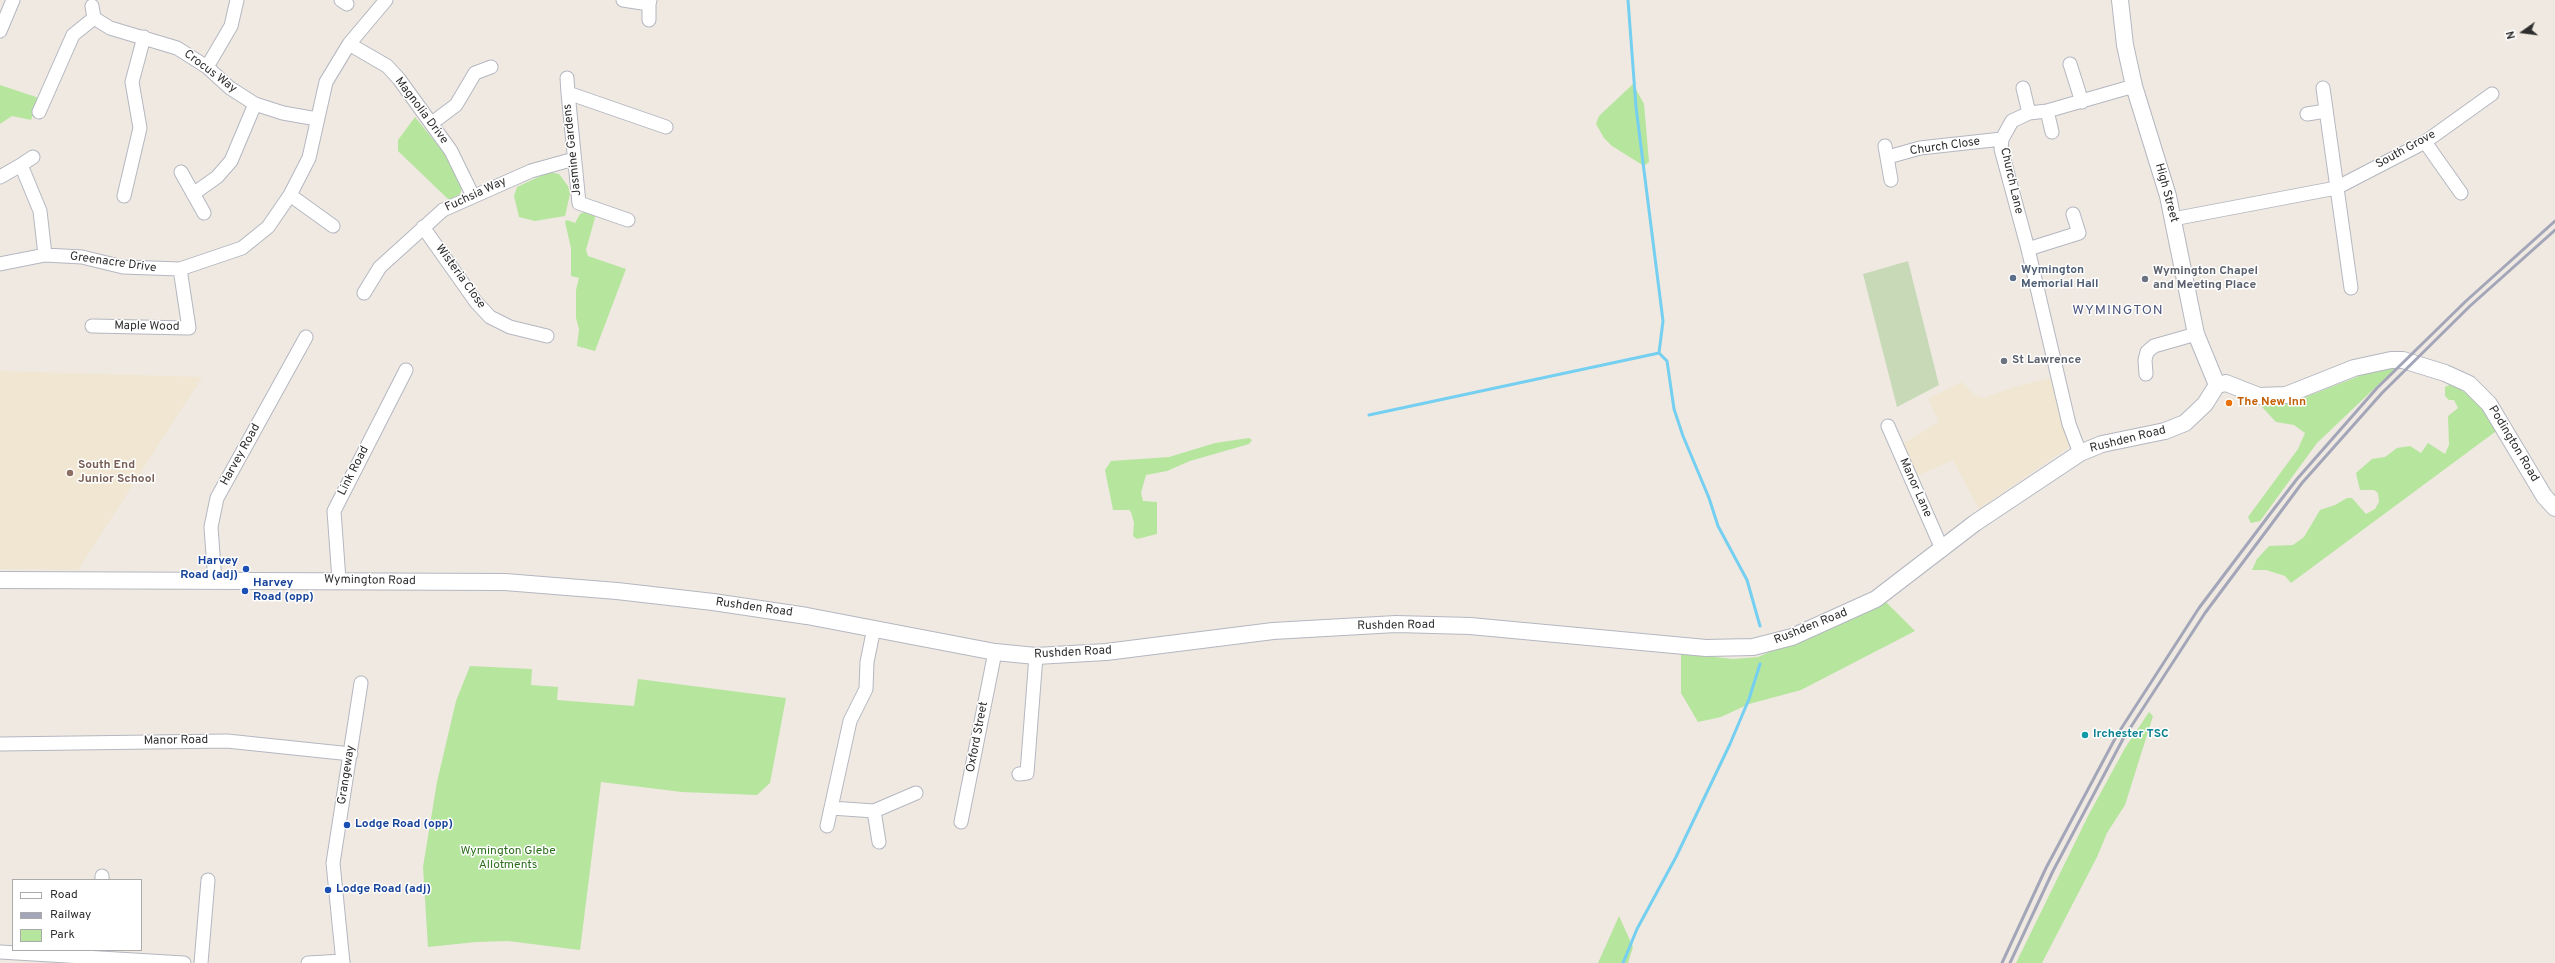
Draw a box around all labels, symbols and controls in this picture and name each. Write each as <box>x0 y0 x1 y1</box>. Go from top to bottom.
north arrow <box>2503 12 2543 52</box>
text: N <box>2504 29 2519 40</box>
street label: Crocus Way <box>181 47 239 97</box>
street label: Magnolia Drive <box>391 75 451 147</box>
street label: Jasmine Gardens <box>561 103 585 197</box>
street label: South Grove <box>2374 128 2438 172</box>
street label: Church Close <box>1909 135 1981 159</box>
street label: Church Lane <box>1996 146 2026 216</box>
street label: High Street <box>2151 162 2181 224</box>
street label: Fuchsia Way <box>443 175 509 215</box>
street label: Wisteria Close <box>432 242 488 312</box>
street label: Greenacre Drive <box>69 250 157 276</box>
place label: Wymington Memorial Hall <box>2021 264 2099 292</box>
place label: Wymington Chapel and Meeting Place <box>2153 265 2258 293</box>
marker: Wymington Memorial Hall <box>2008 273 2018 283</box>
marker: Wymington Chapel and Meeting Place <box>2140 274 2150 284</box>
district label: WYMINGTON <box>2072 303 2164 319</box>
street label: Maple Wood <box>114 319 180 335</box>
place label: St Lawrence <box>2012 354 2081 368</box>
marker: St Lawrence <box>1999 356 2009 366</box>
place label: The New Inn <box>2237 396 2306 410</box>
marker: The New Inn <box>2224 398 2234 408</box>
street label: Podington Road <box>2485 403 2541 485</box>
street label: Harvey Road <box>218 422 264 488</box>
street label: Rushden Road <box>2089 424 2167 456</box>
street label: Link Road <box>335 444 373 498</box>
street label: Manor Lane <box>1896 456 1934 520</box>
place label: South End Junior School <box>78 459 155 487</box>
marker: South End Junior School <box>65 468 75 478</box>
place label: Harvey Road (adj) <box>180 555 238 583</box>
marker: Harvey Road (adj) <box>241 564 251 574</box>
street label: Wymington Road <box>324 573 416 589</box>
place label: Harvey Road (opp) <box>253 577 314 605</box>
marker: Harvey Road (opp) <box>240 586 250 596</box>
street label: Rushden Road <box>714 595 794 621</box>
street label: Rushden Road <box>1772 606 1850 648</box>
street label: Rushden Road <box>1357 618 1435 634</box>
street label: Rushden Road <box>1034 644 1112 662</box>
street label: Oxford Street <box>964 700 992 774</box>
place label: Irchester TSC <box>2093 728 2169 742</box>
marker: Irchester TSC <box>2080 730 2090 740</box>
street label: Manor Road <box>144 733 208 749</box>
street label: Grangeway <box>335 744 359 806</box>
place label: Lodge Road (opp) <box>355 818 453 832</box>
marker: Lodge Road (opp) <box>342 820 352 830</box>
park label: Wymington Glebe Allotments <box>460 845 556 873</box>
legend <box>12 879 142 951</box>
place label: Lodge Road (adj) <box>336 883 431 897</box>
marker: Lodge Road (adj) <box>323 885 333 895</box>
text: Road <box>50 887 78 903</box>
text: Railway <box>50 907 91 923</box>
text: Park <box>50 927 75 943</box>

